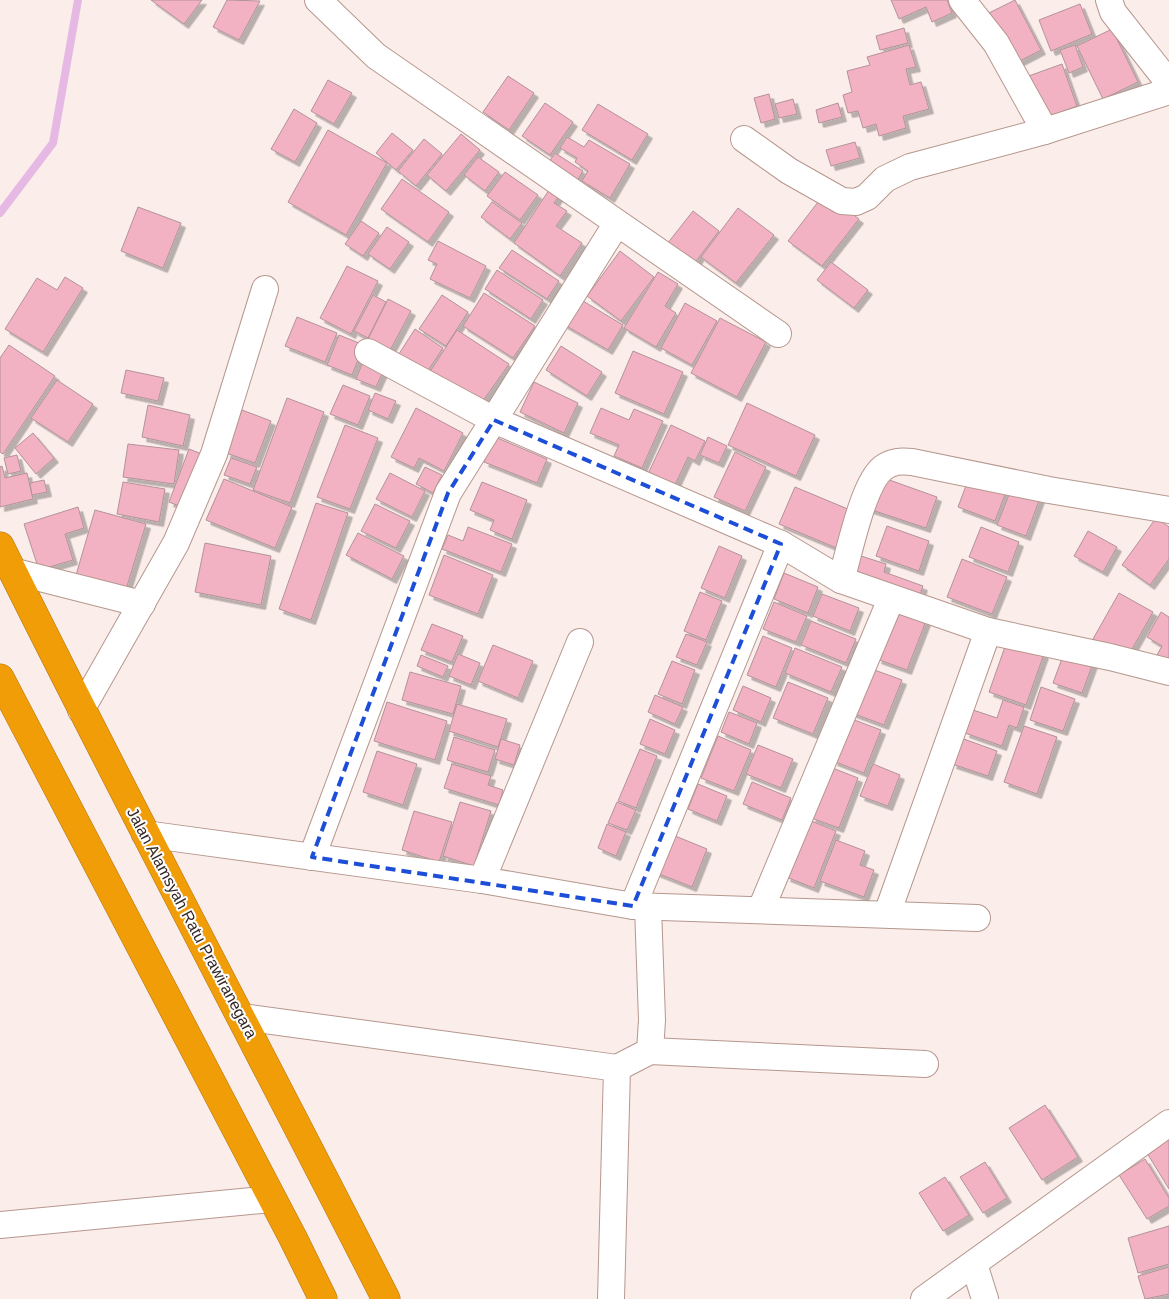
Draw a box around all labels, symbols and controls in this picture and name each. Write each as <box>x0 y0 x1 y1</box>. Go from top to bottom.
street label: Jalan Alamsyah Ratu Prawiranegara <box>124 805 260 1041</box>

